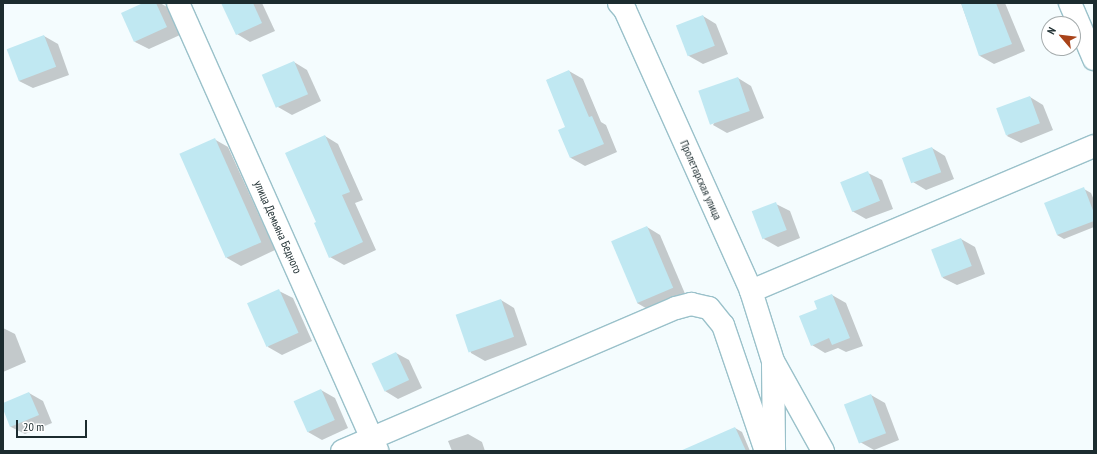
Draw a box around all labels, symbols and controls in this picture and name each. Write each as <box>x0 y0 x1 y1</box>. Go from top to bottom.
north arrow <box>1041 16 1081 56</box>
text: N <box>1044 25 1059 37</box>
street label: Пролетарская улица <box>677 138 725 222</box>
street label: улица Демьяна Бедного <box>251 178 305 276</box>
scale bar <box>18 412 89 438</box>
text: 20 m <box>23 419 44 434</box>

